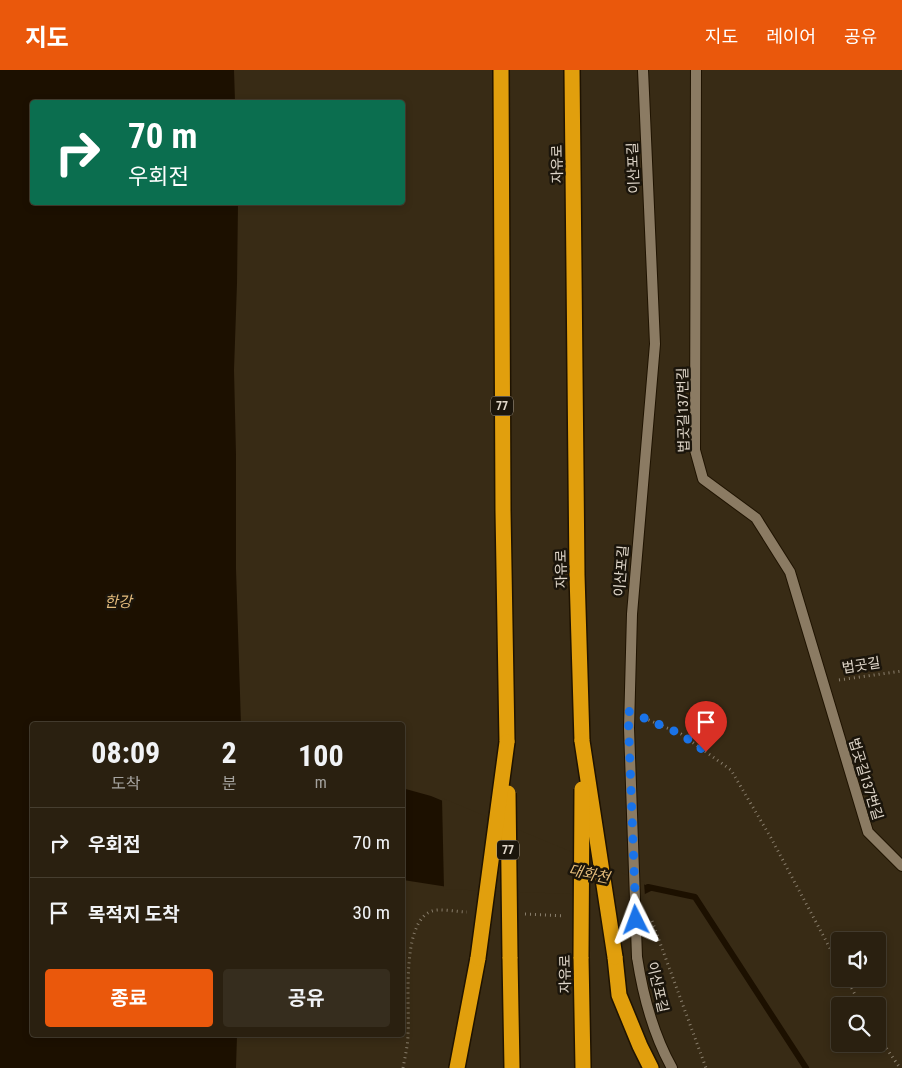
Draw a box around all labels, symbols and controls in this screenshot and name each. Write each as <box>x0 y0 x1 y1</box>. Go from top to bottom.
text: 지도 <box>25 24 69 52</box>
text: 지도 <box>705 26 738 47</box>
text: 레이어 <box>766 26 816 47</box>
text: 공유 <box>844 26 877 47</box>
text: 70 m <box>128 116 197 157</box>
icon: right <box>45 120 110 185</box>
street label: 이산포길 <box>624 142 642 194</box>
street label: 자유로 <box>549 144 565 183</box>
text: 우회전 <box>128 164 189 189</box>
street label: 법곳길137번길 <box>674 367 692 453</box>
road number: 77 <box>491 396 513 416</box>
street label: 이산포길 <box>611 545 631 597</box>
street label: 자유로 <box>553 549 569 588</box>
water label: 한강 <box>104 593 134 611</box>
street label: 법곳길 <box>841 654 881 676</box>
pin <box>685 701 727 752</box>
icon: arrive <box>692 708 720 736</box>
text: 08:09 <box>91 735 160 770</box>
text: 2 <box>222 735 237 770</box>
street label: 법곳길137번길 <box>846 736 886 822</box>
text: 100 <box>298 738 344 773</box>
text: m <box>315 773 327 792</box>
text: 도착 <box>111 774 141 793</box>
text: 분 <box>222 774 237 793</box>
icon: right <box>45 829 73 857</box>
text: 70 m <box>353 831 390 854</box>
text: 우회전 <box>88 833 140 856</box>
road number: 77 <box>497 840 519 860</box>
water label: 대화천 <box>567 861 613 888</box>
position arrow <box>609 893 661 945</box>
icon: arrive <box>45 899 73 927</box>
text: 30 m <box>353 901 390 924</box>
text: 목적지 도착 <box>88 903 180 926</box>
map controls <box>831 932 886 1052</box>
button: sound <box>831 932 886 987</box>
street label: 자유로 <box>557 954 573 993</box>
street label: 이산포길 <box>644 960 672 1014</box>
button: 종료 <box>45 969 213 1027</box>
button: 공유 <box>223 969 390 1027</box>
button: search <box>831 997 886 1052</box>

